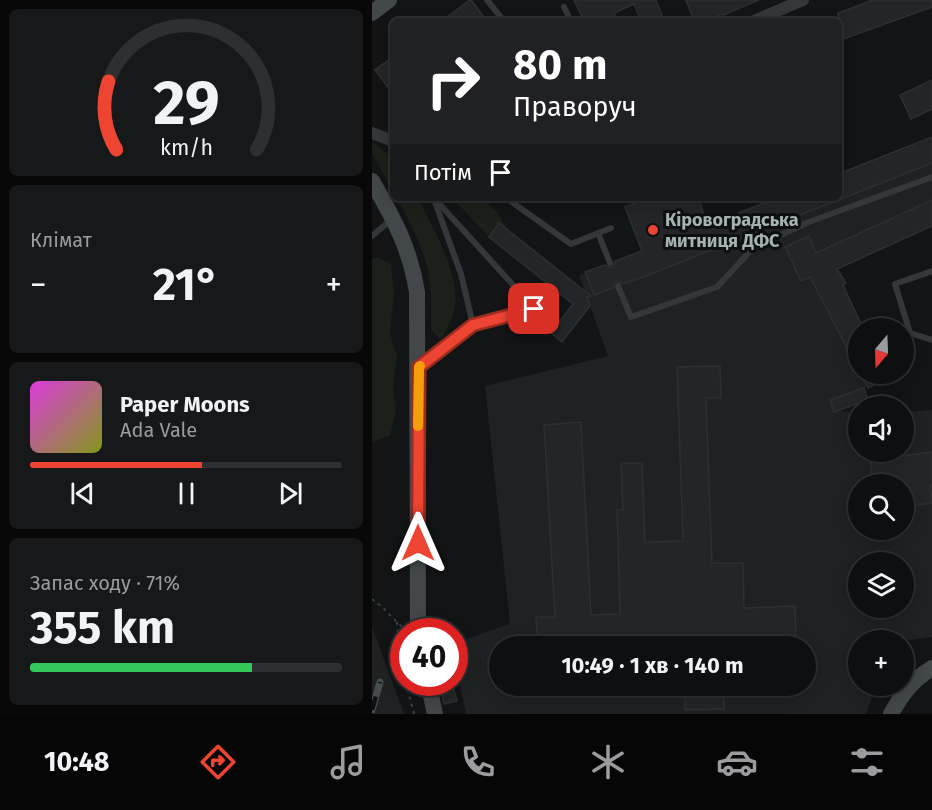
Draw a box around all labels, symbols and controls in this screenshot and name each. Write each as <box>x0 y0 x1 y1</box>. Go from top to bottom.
text: 80 m <box>513 40 607 90</box>
icon: right <box>414 42 492 120</box>
text: 29 <box>153 66 219 141</box>
text: Праворуч <box>513 91 637 123</box>
text: km/h <box>159 135 213 161</box>
icon: arrive <box>484 156 517 189</box>
text: Потім <box>414 159 472 186</box>
place label: Кіровоградська митниця ДФС <box>665 209 799 252</box>
marker: Кіровоградська митниця ДФС <box>646 223 660 237</box>
text: Клімат <box>30 228 92 252</box>
text: 21° <box>153 258 219 312</box>
text: − <box>30 265 47 305</box>
text: + <box>326 265 342 305</box>
pin <box>508 283 559 334</box>
icon: arrive <box>517 292 550 325</box>
north arrow <box>848 318 914 384</box>
map controls <box>848 318 914 696</box>
text: Paper Moons <box>120 391 250 418</box>
button: sound <box>848 396 914 462</box>
text: Ada Vale <box>120 418 197 442</box>
button: search <box>848 474 914 540</box>
icon: previous <box>66 477 99 510</box>
icon: pause <box>170 477 203 510</box>
icon: next <box>274 477 307 510</box>
position arrow <box>386 511 450 575</box>
button: layers <box>848 552 914 618</box>
text: Запас ходу · 71% <box>30 571 180 595</box>
text: 355 km <box>30 601 175 655</box>
speed limit sign: 40 <box>390 618 468 696</box>
button: + <box>848 630 914 696</box>
text: 10:49 · 1 хв · 140 m <box>561 652 744 679</box>
icon: directions <box>197 741 239 783</box>
icon: music <box>327 741 369 783</box>
icon: phone <box>457 741 499 783</box>
icon: climate <box>587 741 629 783</box>
icon: car <box>716 741 758 783</box>
icon: filters <box>846 741 888 783</box>
text: 10:48 <box>44 746 110 778</box>

